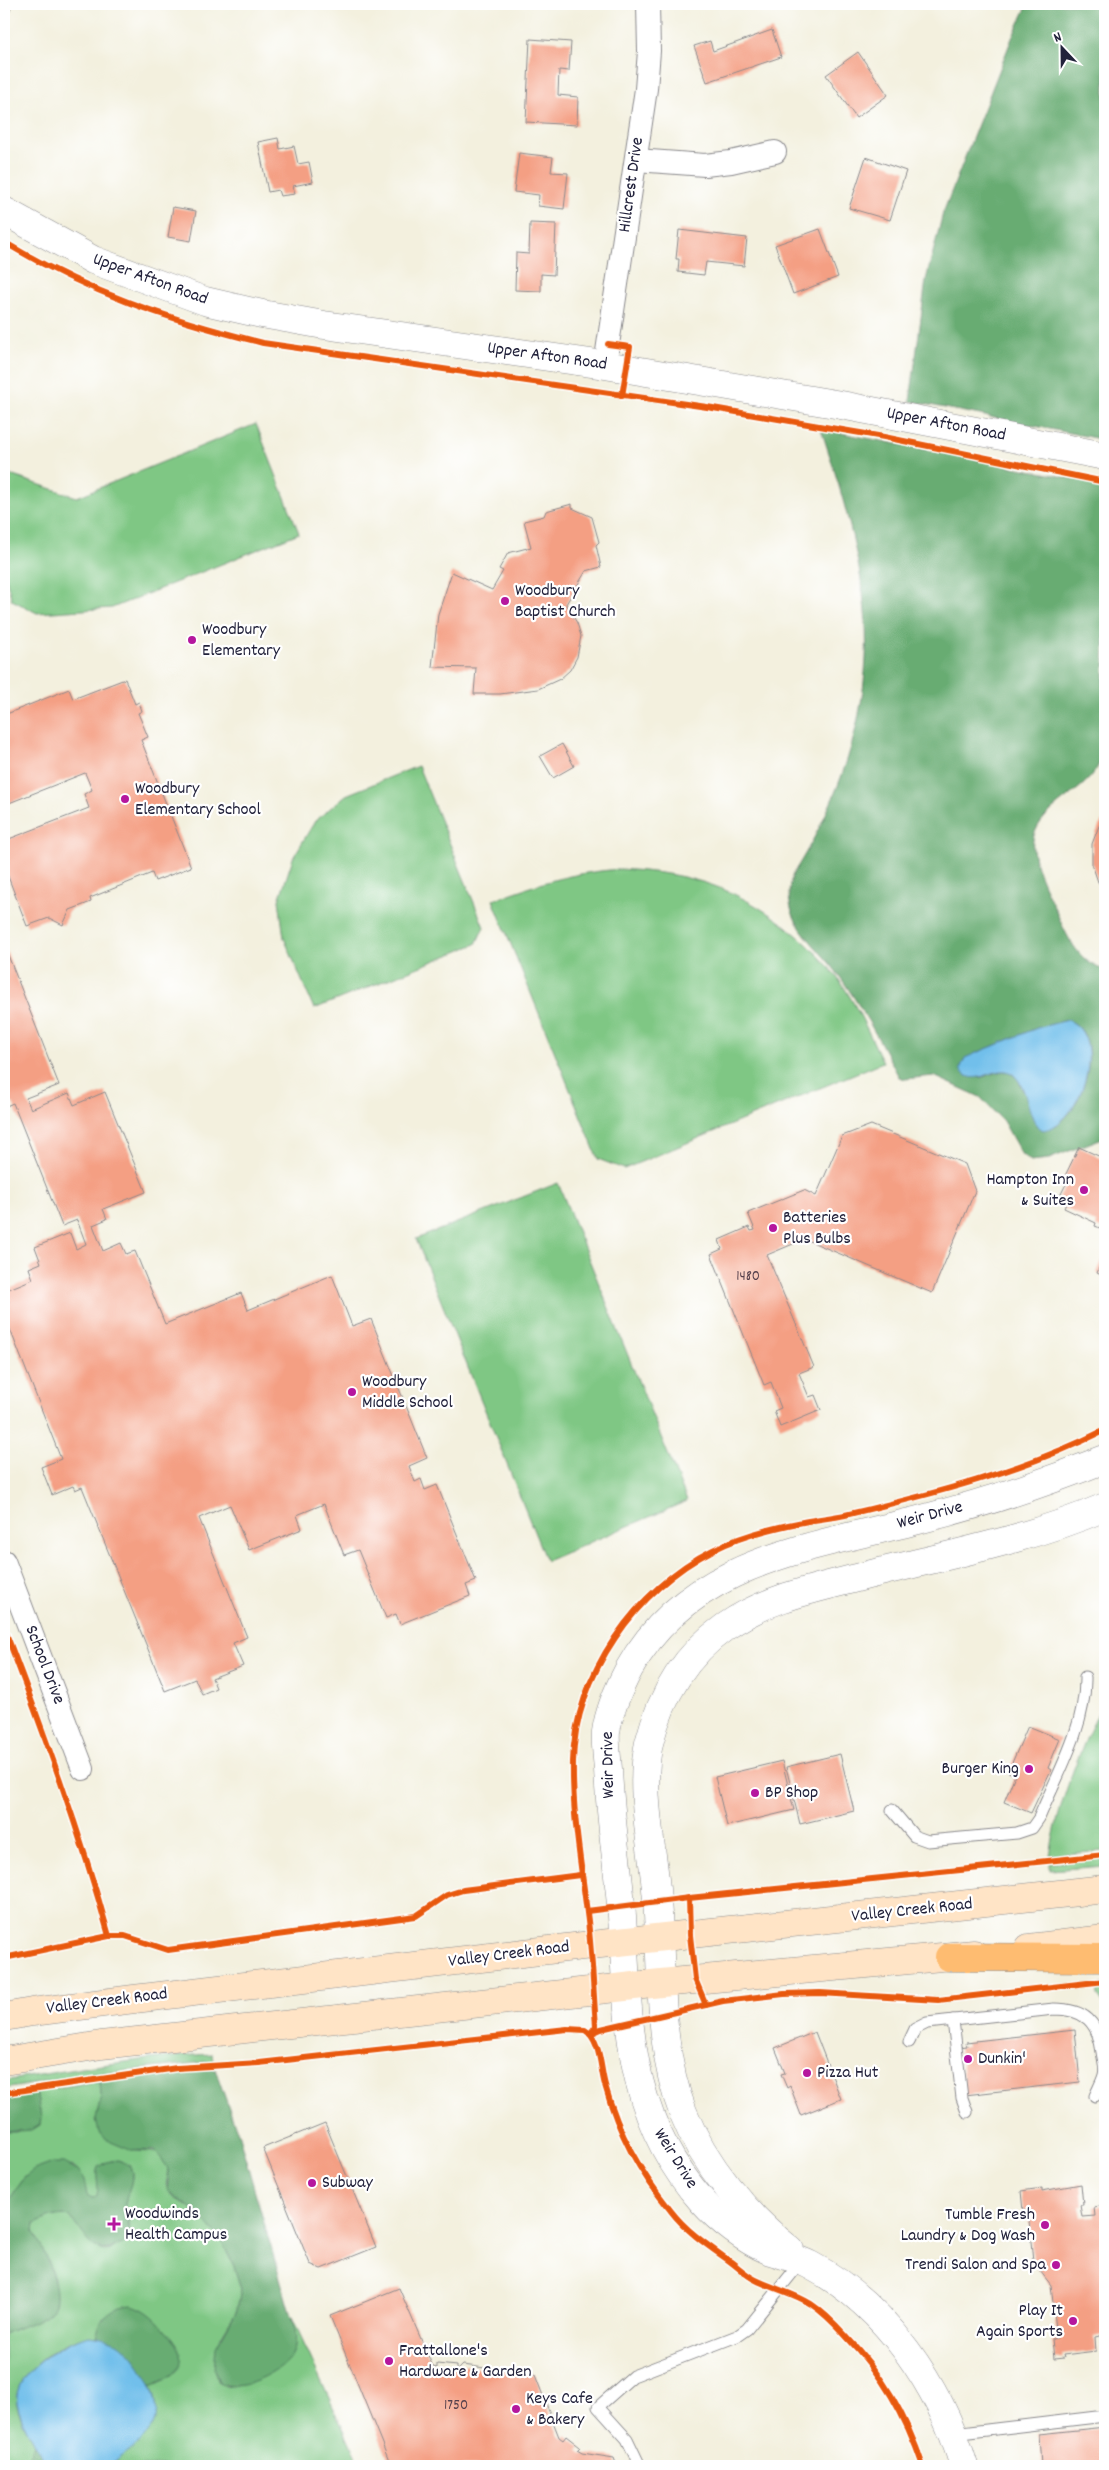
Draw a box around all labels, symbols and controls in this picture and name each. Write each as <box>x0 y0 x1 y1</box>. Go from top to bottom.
north arrow <box>1036 22 1086 72</box>
text: N <box>1051 27 1065 48</box>
street label: Hillcrest Drive <box>613 136 651 234</box>
street label: Upper Afton Road <box>89 248 211 312</box>
street label: Upper Afton Road <box>485 336 609 378</box>
street label: Upper Afton Road <box>884 401 1008 449</box>
place label: Woodbury Baptist Church <box>515 579 616 625</box>
marker: Woodbury Baptist Church <box>499 595 511 607</box>
place label: Woodbury Elementary <box>202 618 281 664</box>
marker: Woodbury Elementary <box>186 634 198 646</box>
place label: Woodbury Elementary School <box>135 777 262 823</box>
marker: Woodbury Elementary School <box>119 793 131 805</box>
place label: Hampton Inn & Suites <box>986 1168 1074 1214</box>
marker: Hampton Inn & Suites <box>1078 1184 1090 1196</box>
place label: Batteries Plus Bulbs <box>783 1206 851 1252</box>
marker: Batteries Plus Bulbs <box>767 1222 779 1234</box>
house number: 1480 <box>736 1266 760 1288</box>
place label: Woodbury Middle School <box>362 1370 453 1416</box>
marker: Woodbury Middle School <box>346 1386 358 1398</box>
street label: Weir Drive <box>894 1495 966 1537</box>
street label: School Drive <box>18 1622 70 1708</box>
street label: Weir Drive <box>596 1731 622 1799</box>
place label: Burger King <box>942 1757 1019 1782</box>
marker: Burger King <box>1023 1763 1035 1775</box>
place label: BP Shop <box>765 1781 818 1806</box>
marker: BP Shop <box>749 1787 761 1799</box>
street label: Valley Creek Road <box>850 1892 974 1930</box>
street label: Valley Creek Road <box>447 1935 571 1975</box>
street label: Valley Creek Road <box>45 1982 169 2022</box>
place label: Dunkin' <box>978 2047 1026 2072</box>
marker: Dunkin' <box>962 2053 974 2065</box>
place label: Pizza Hut <box>817 2061 879 2086</box>
marker: Pizza Hut <box>801 2067 813 2079</box>
street label: Weir Drive <box>647 2124 703 2194</box>
place label: Subway <box>322 2171 374 2196</box>
marker: Subway <box>306 2177 318 2189</box>
place label: Woodwinds Health Campus <box>125 2202 227 2248</box>
place label: Tumble Fresh Laundry & Dog Wash <box>901 2203 1035 2249</box>
marker: Woodwinds Health Campus <box>107 2217 121 2231</box>
marker: Tumble Fresh Laundry & Dog Wash <box>1039 2219 1051 2231</box>
place label: Trendi Salon and Spa <box>905 2253 1047 2278</box>
marker: Trendi Salon and Spa <box>1050 2259 1062 2271</box>
place label: Play It Again Sports <box>976 2299 1063 2345</box>
marker: Play It Again Sports <box>1067 2315 1079 2327</box>
place label: Frattallone's Hardware & Garden <box>399 2339 531 2385</box>
marker: Frattallone's Hardware & Garden <box>383 2355 395 2367</box>
place label: Keys Cafe & Bakery <box>526 2387 593 2433</box>
house number: 1750 <box>444 2395 468 2417</box>
marker: Keys Cafe & Bakery <box>510 2403 522 2415</box>

